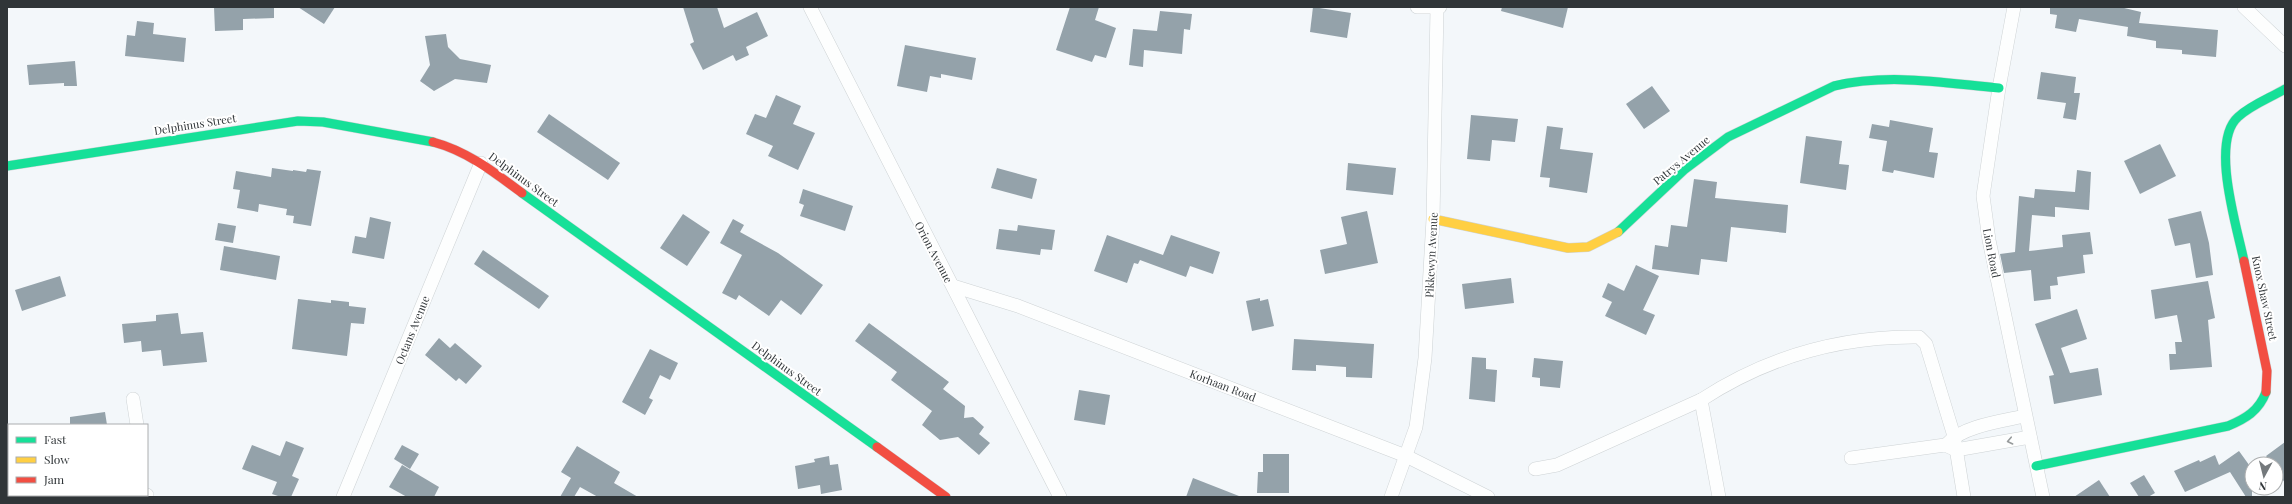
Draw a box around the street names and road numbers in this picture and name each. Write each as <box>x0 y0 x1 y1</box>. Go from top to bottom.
street label: Delphinus Street <box>153 110 237 138</box>
street label: Patrys Avenue <box>1649 132 1713 188</box>
street label: Delphinus Street <box>486 149 562 209</box>
street label: Pikkewyn Avenue <box>1421 211 1441 298</box>
street label: Orion Avenue <box>912 219 957 286</box>
street label: Lion Road <box>1980 227 2004 280</box>
street label: Knox Shaw Street <box>2249 254 2281 342</box>
street label: Octans Avenue <box>391 293 433 367</box>
street label: Delphinus Street <box>749 338 825 398</box>
street label: Korhaan Road <box>1188 366 1259 405</box>

